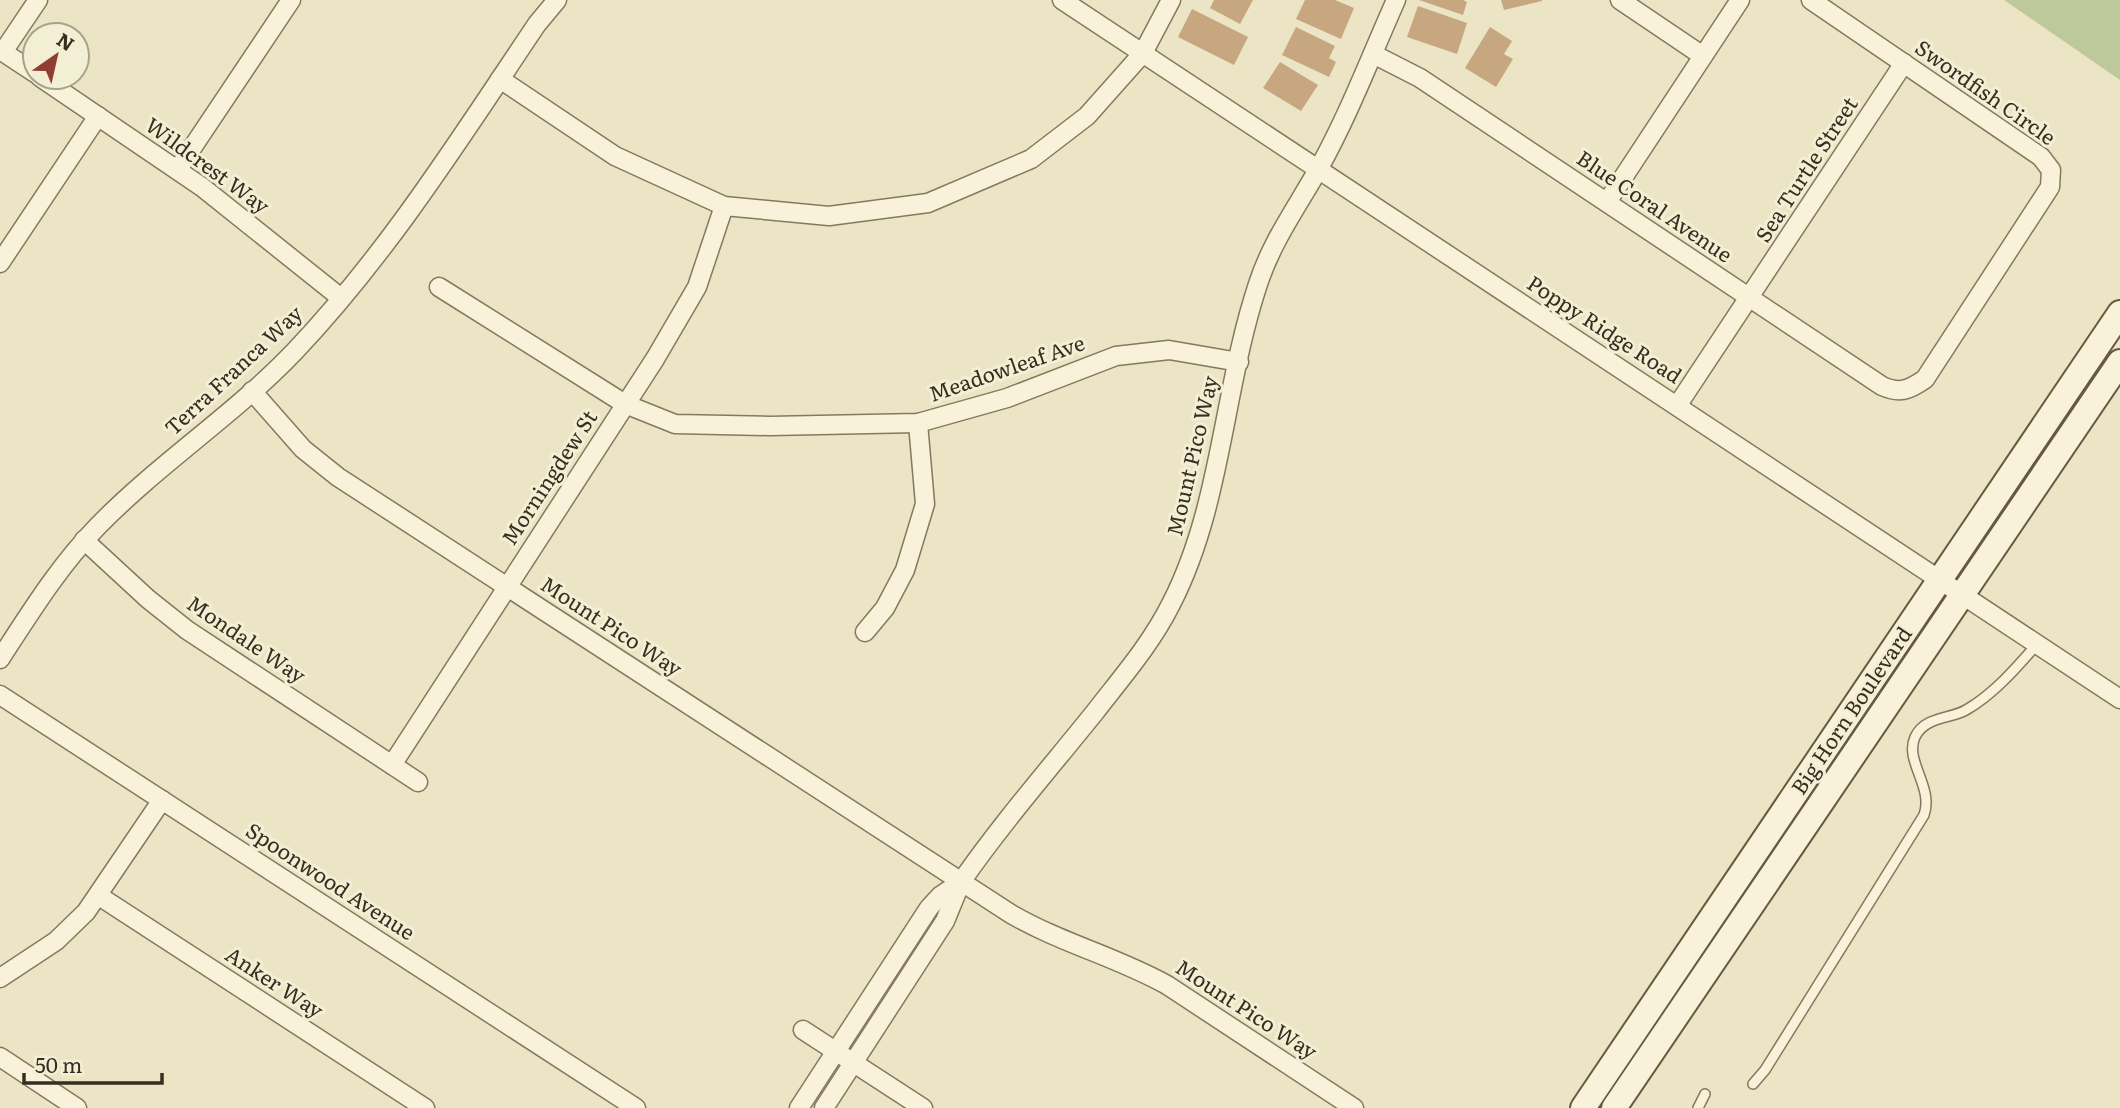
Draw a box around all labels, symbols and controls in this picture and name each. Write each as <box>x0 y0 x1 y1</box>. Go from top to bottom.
north arrow <box>21 21 91 91</box>
text: N <box>52 25 81 57</box>
street label: Swordfish Circle <box>1910 31 2063 151</box>
street label: Sea Turtle Street <box>1746 89 1864 247</box>
street label: Wildcrest Way <box>140 108 278 220</box>
street label: Blue Coral Avenue <box>1571 141 1740 269</box>
street label: Poppy Ridge Road <box>1522 266 1689 390</box>
street label: Terra Franca Way <box>157 296 309 441</box>
street label: Meadowleaf Ave <box>924 325 1088 408</box>
street label: Mount Pico Way <box>1157 371 1224 539</box>
street label: Morningdew St <box>493 403 603 550</box>
street label: Mount Pico Way <box>535 567 690 683</box>
street label: Mondale Way <box>182 587 314 690</box>
street label: Big Horn Boulevard <box>1782 619 1918 800</box>
street label: Spoonwood Avenue <box>241 813 422 946</box>
street label: Anker Way <box>220 938 331 1025</box>
street label: Mount Pico Way <box>1170 950 1325 1066</box>
scale bar <box>24 1042 163 1086</box>
text: 50 m <box>35 1048 82 1079</box>

